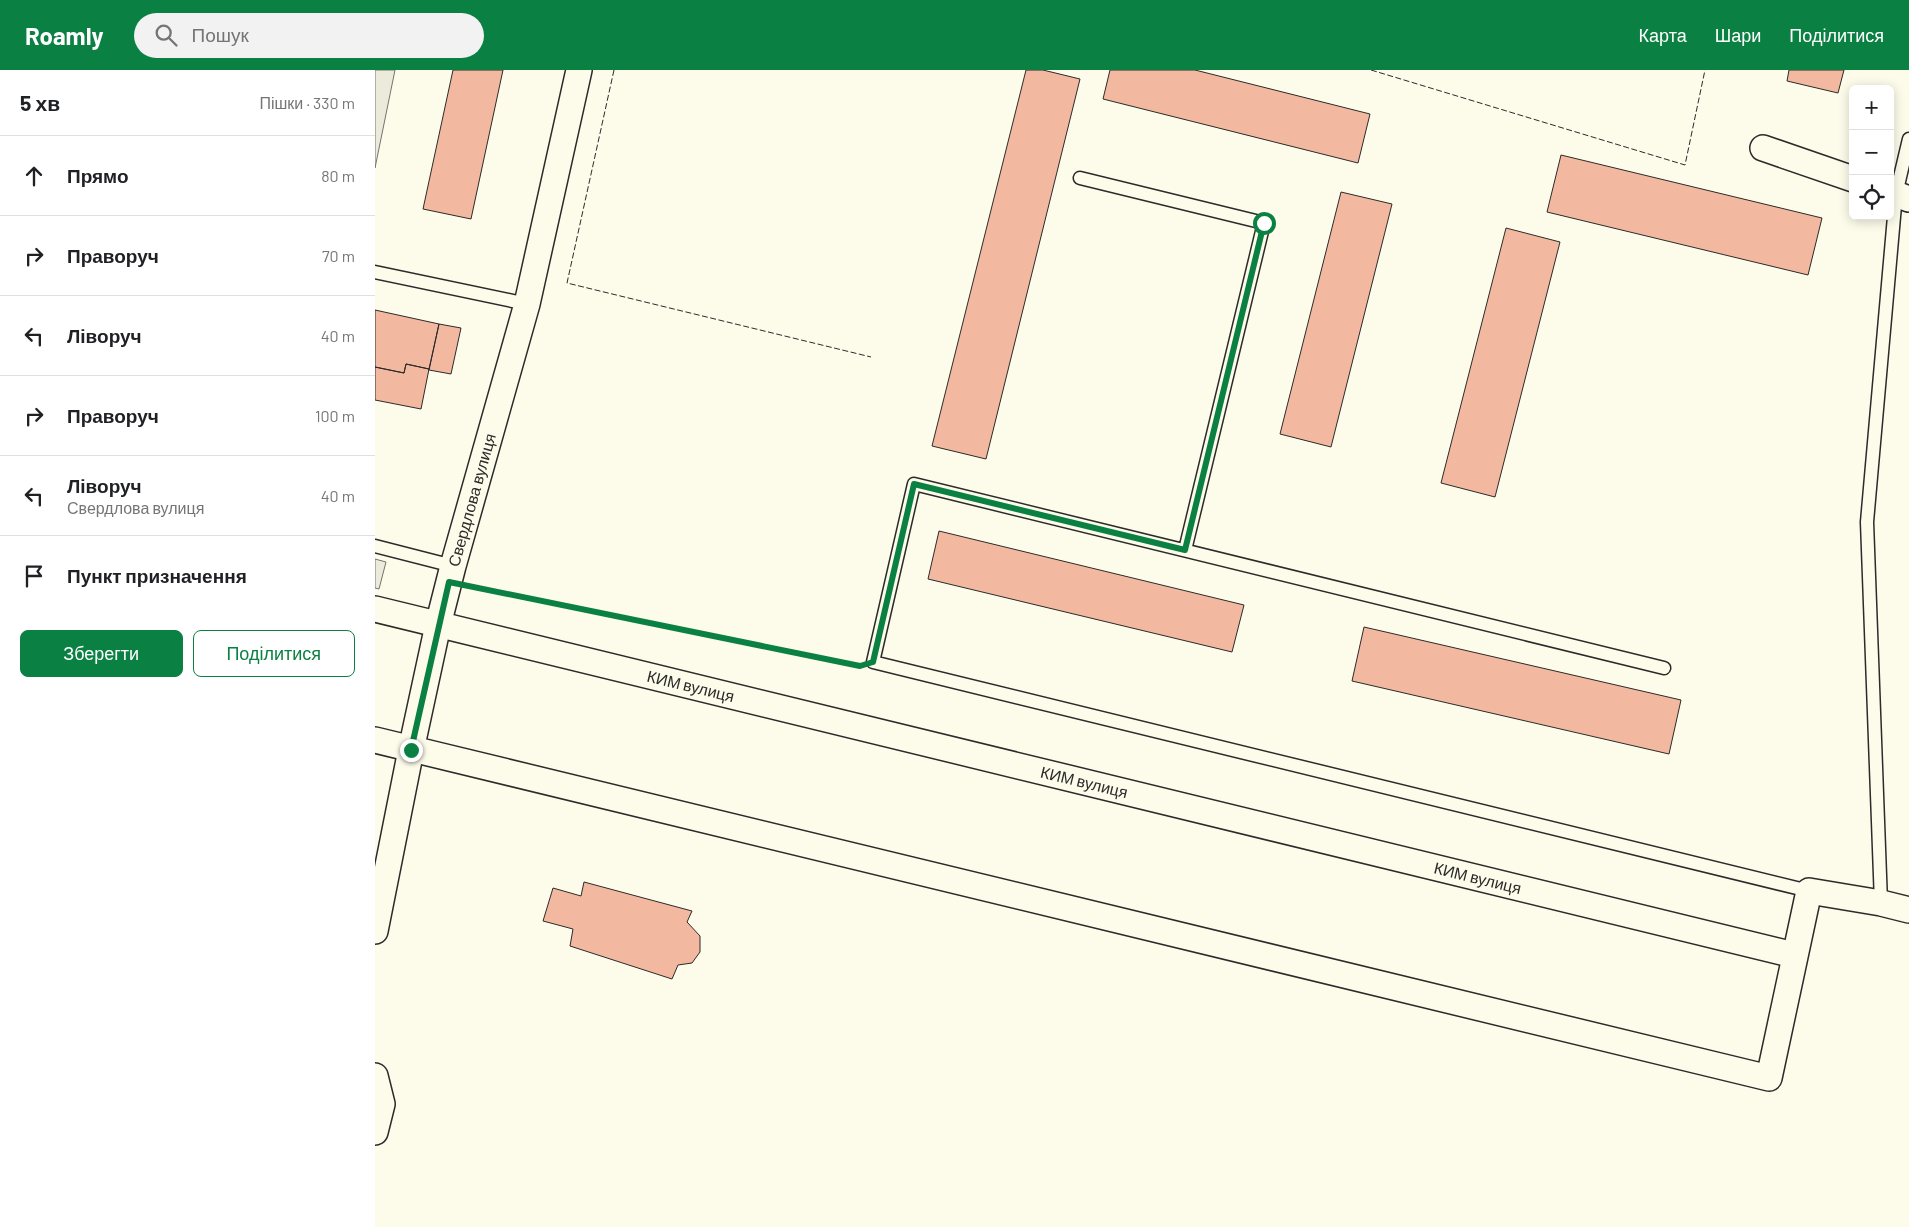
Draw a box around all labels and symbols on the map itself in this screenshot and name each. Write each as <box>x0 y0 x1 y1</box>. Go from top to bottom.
route start <box>1253 212 1276 235</box>
street label: Свердлова вулиця <box>443 431 499 568</box>
street label: КИМ вулиця <box>645 666 736 705</box>
route end <box>400 739 423 762</box>
street label: КИМ вулиця <box>1039 762 1130 801</box>
street label: КИМ вулиця <box>1432 858 1523 897</box>

